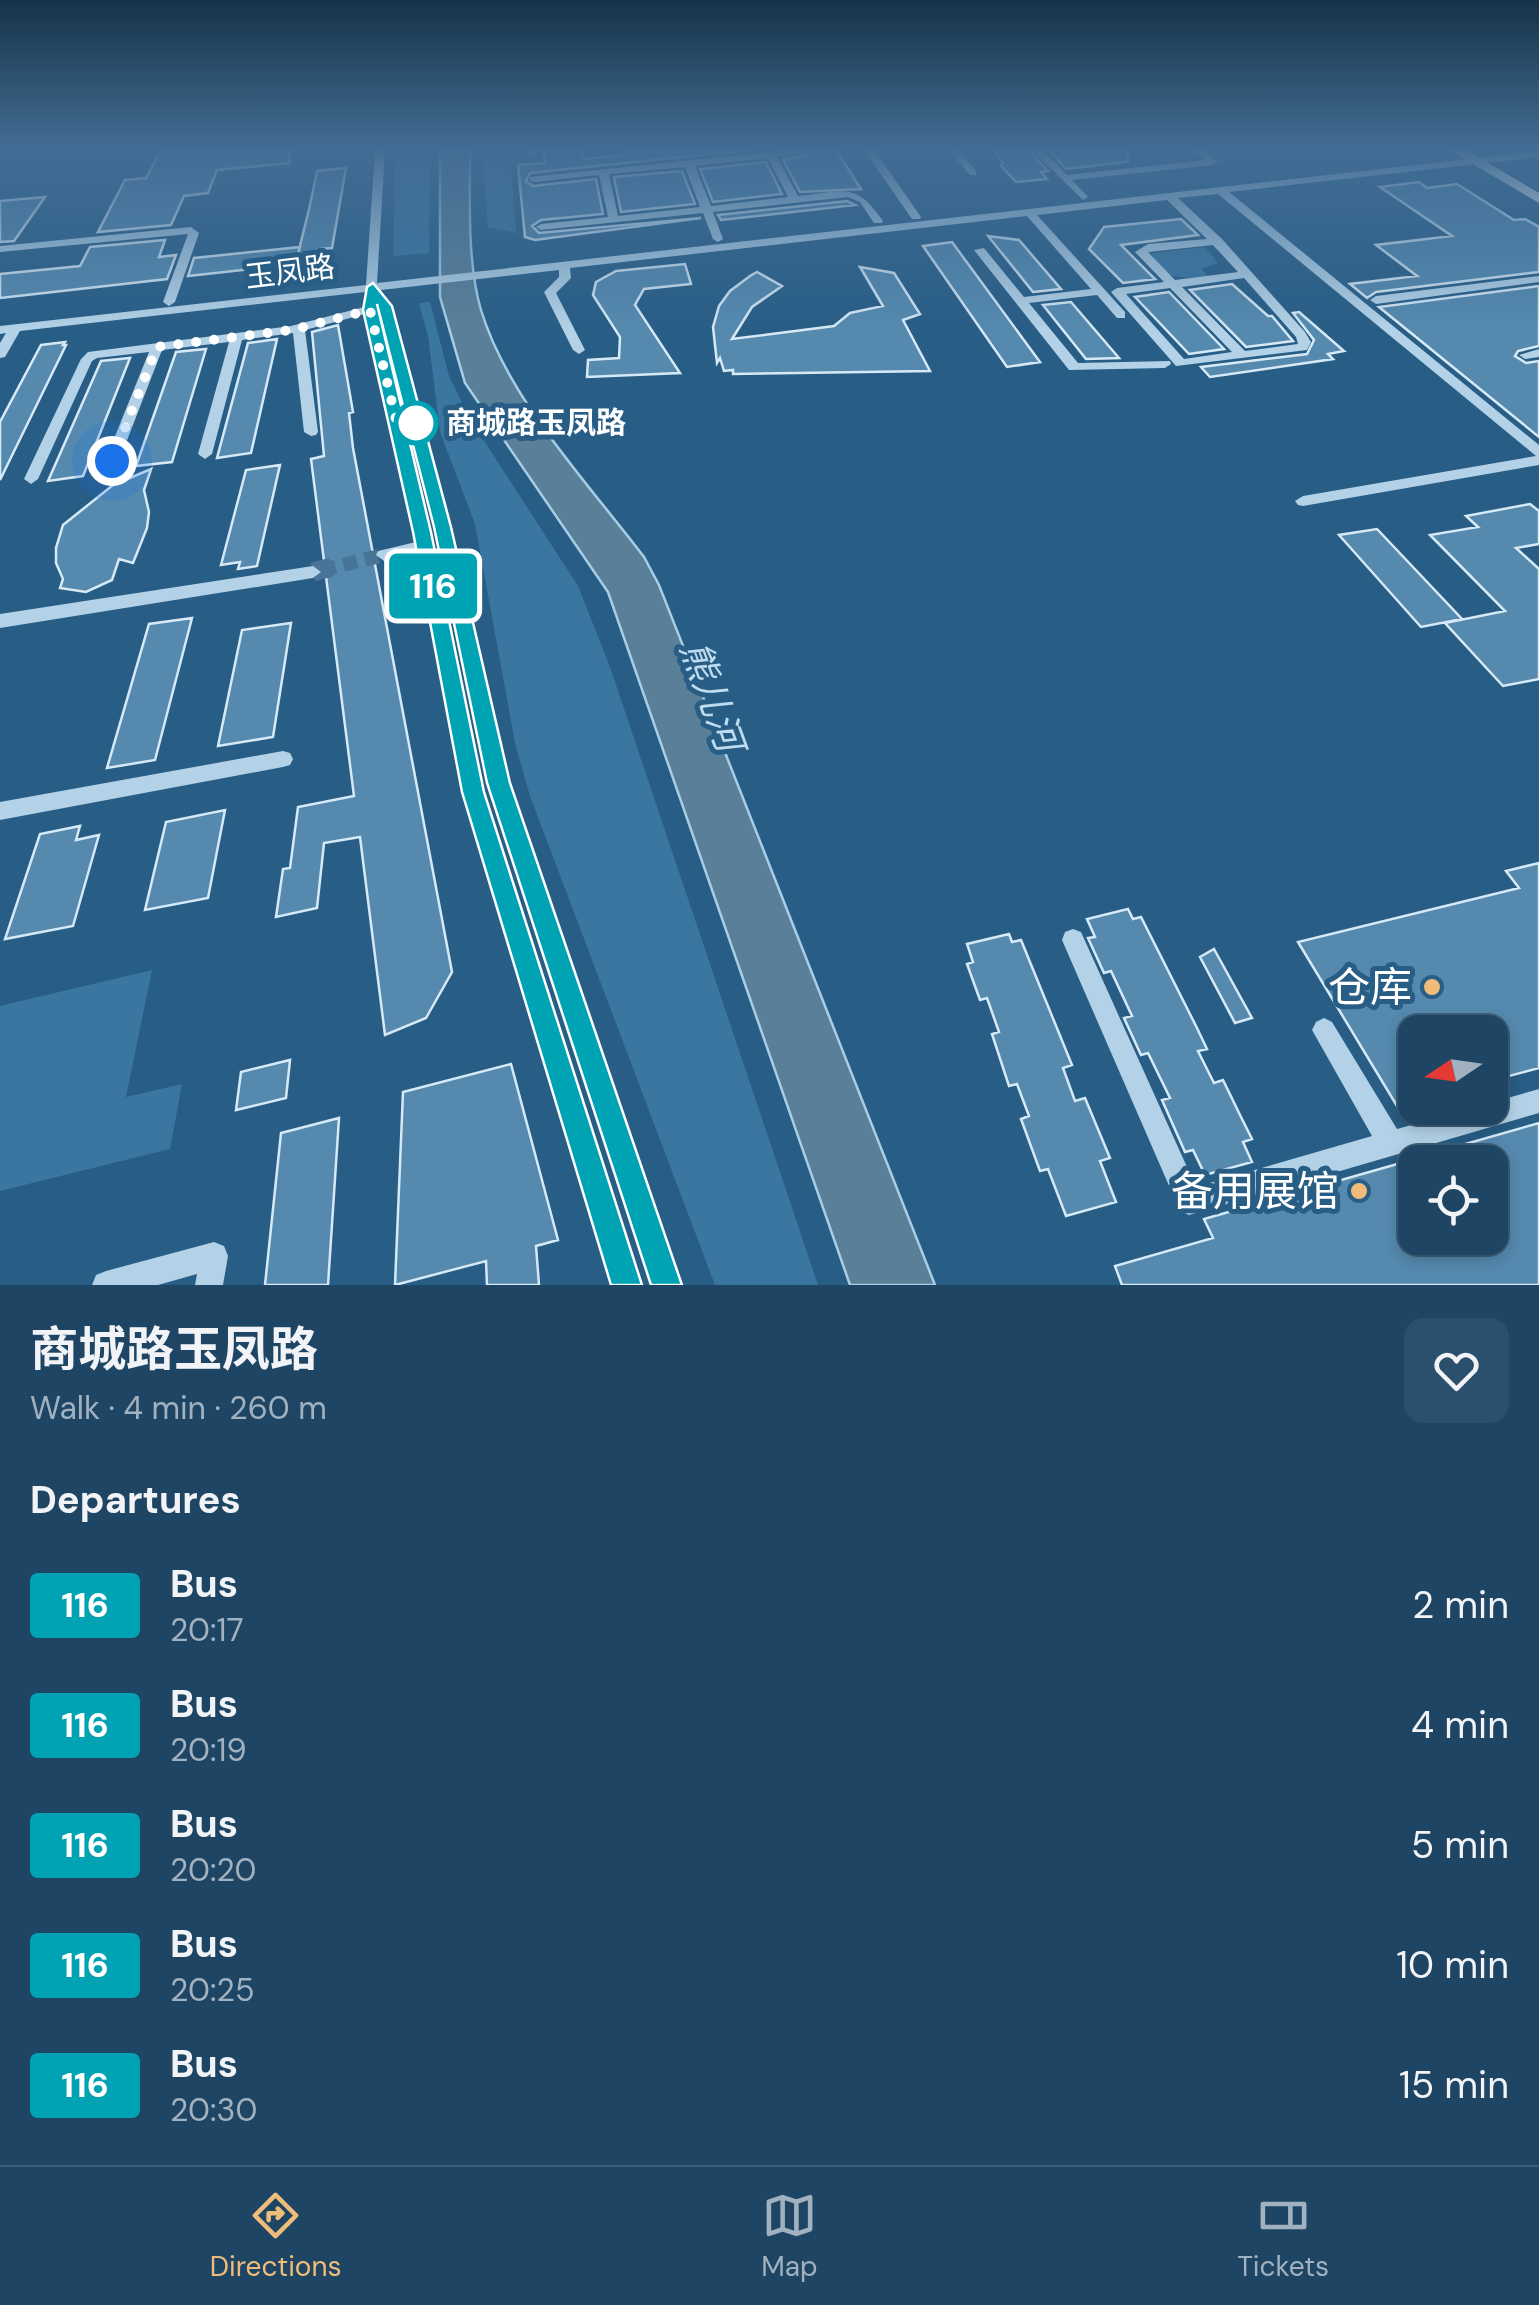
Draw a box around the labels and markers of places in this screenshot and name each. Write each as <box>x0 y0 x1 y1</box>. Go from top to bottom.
marker: 商城路玉凤路 <box>395 402 437 444</box>
place label: 商城路玉凤路 <box>446 403 626 442</box>
place label: 仓库 <box>1328 960 1412 1015</box>
marker: 仓库 <box>1421 976 1443 998</box>
place label: 备用展馆 <box>1171 1164 1339 1219</box>
marker: 备用展馆 <box>1348 1180 1370 1202</box>

